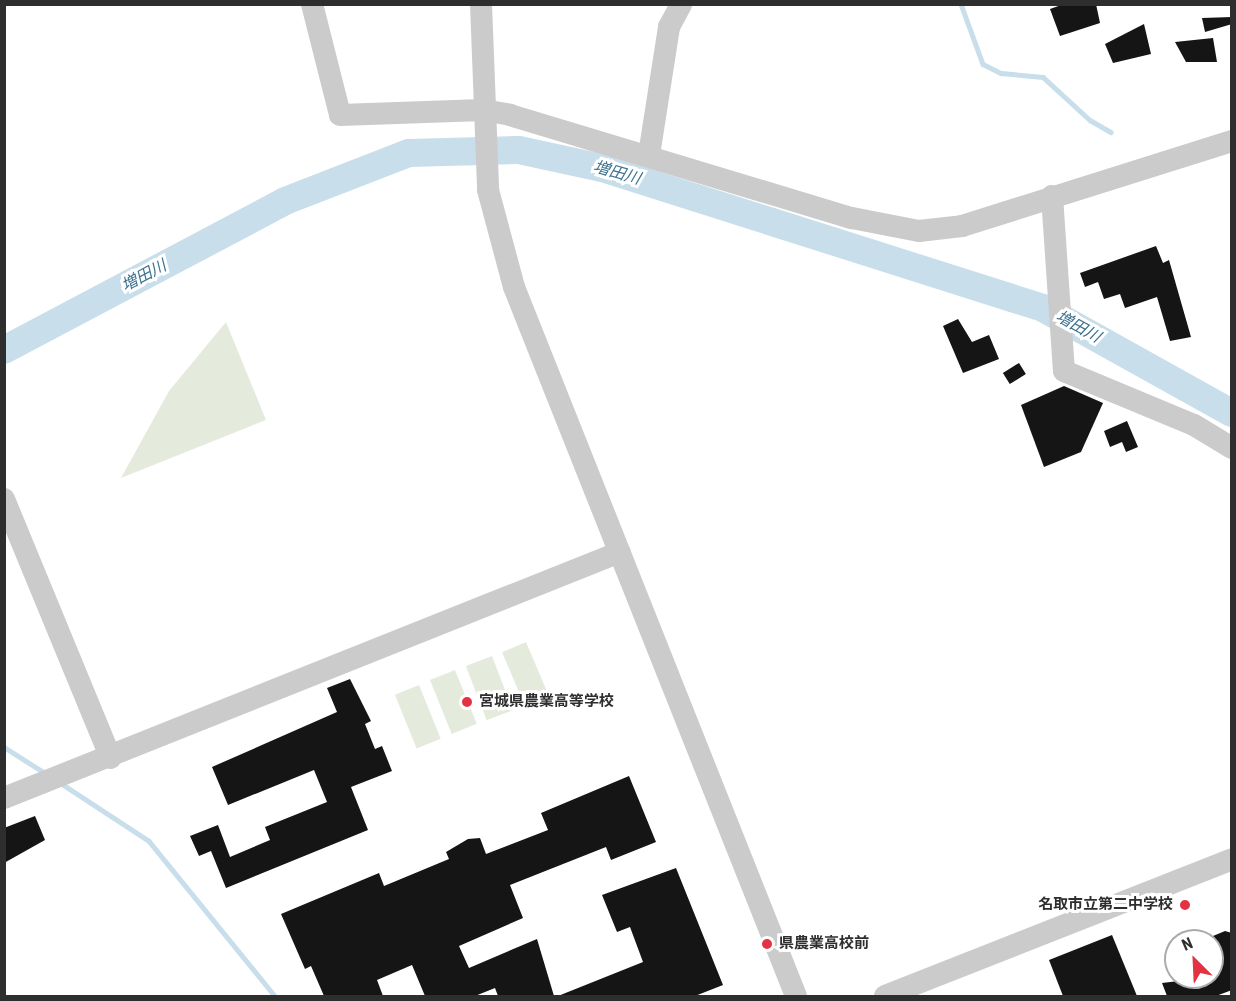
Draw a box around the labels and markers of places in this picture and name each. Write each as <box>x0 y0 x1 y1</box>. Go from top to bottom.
place label: 宮城県農業高等学校 <box>479 693 614 711</box>
marker: 宮城県農業高等学校 <box>460 695 474 709</box>
place label: 名取市立第二中学校 <box>1038 896 1173 914</box>
marker: 名取市立第二中学校 <box>1178 898 1192 912</box>
place label: 県農業高校前 <box>779 935 869 953</box>
marker: 県農業高校前 <box>760 937 774 951</box>

